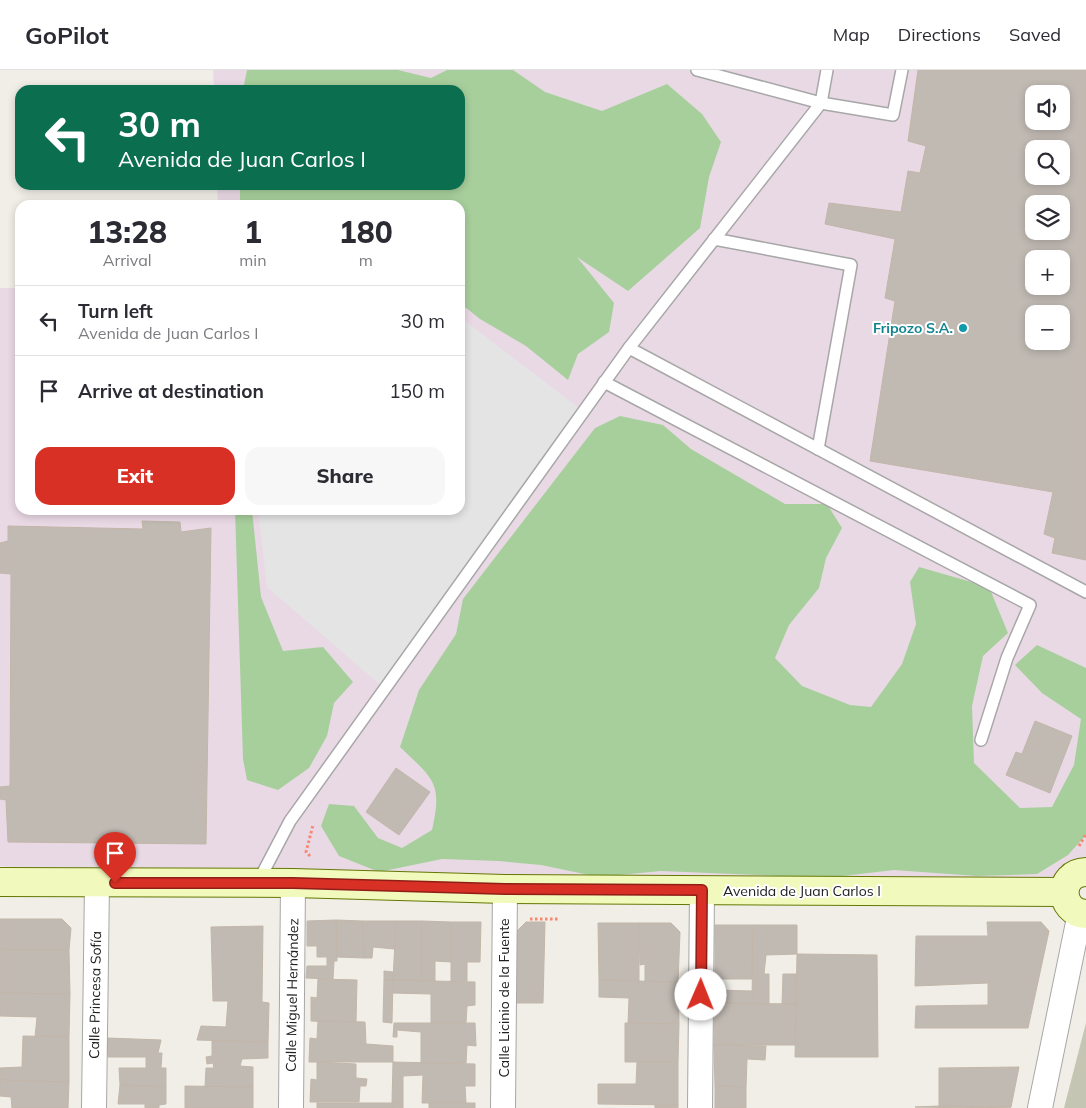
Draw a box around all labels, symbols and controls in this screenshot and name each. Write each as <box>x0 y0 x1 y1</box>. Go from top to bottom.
text: GoPilot <box>25 20 109 50</box>
text: Map <box>833 23 870 46</box>
text: Directions <box>898 23 981 46</box>
text: Saved <box>1009 23 1061 46</box>
map controls <box>1025 85 1070 350</box>
button: sound <box>1025 85 1070 130</box>
text: 30 m <box>118 102 201 146</box>
icon: left <box>35 105 100 170</box>
button: search <box>1025 140 1070 185</box>
text: Avenida de Juan Carlos I <box>118 145 366 173</box>
button: layers <box>1025 195 1070 240</box>
text: 13:28 <box>87 213 167 251</box>
text: 1 <box>244 213 262 251</box>
text: 180 <box>339 213 393 251</box>
text: Arrival <box>103 250 152 270</box>
text: min <box>239 250 267 270</box>
text: m <box>359 250 373 270</box>
button: + <box>1025 250 1070 295</box>
text: Turn left <box>78 299 153 323</box>
button: − <box>1025 305 1070 350</box>
icon: left <box>35 307 63 335</box>
text: 30 m <box>401 309 445 333</box>
place label: Fripozo S.A. <box>873 319 953 337</box>
marker: Fripozo S.A. <box>957 322 969 334</box>
text: Avenida de Juan Carlos I <box>78 323 258 343</box>
icon: arrive <box>35 377 63 405</box>
text: Arrive at destination <box>78 379 264 403</box>
text: 150 m <box>389 379 445 403</box>
button: Exit <box>35 447 235 505</box>
button: Share <box>245 447 445 505</box>
pin <box>94 832 136 883</box>
icon: arrive <box>101 839 129 867</box>
street label: Avenida de Juan Carlos I <box>723 882 881 900</box>
street label: Calle Miguel Hernández <box>282 918 302 1072</box>
street label: Calle Licinio de la Fuente <box>495 918 513 1078</box>
street label: Calle Princesa Sofía <box>85 931 105 1059</box>
position arrow <box>674 968 726 1020</box>

